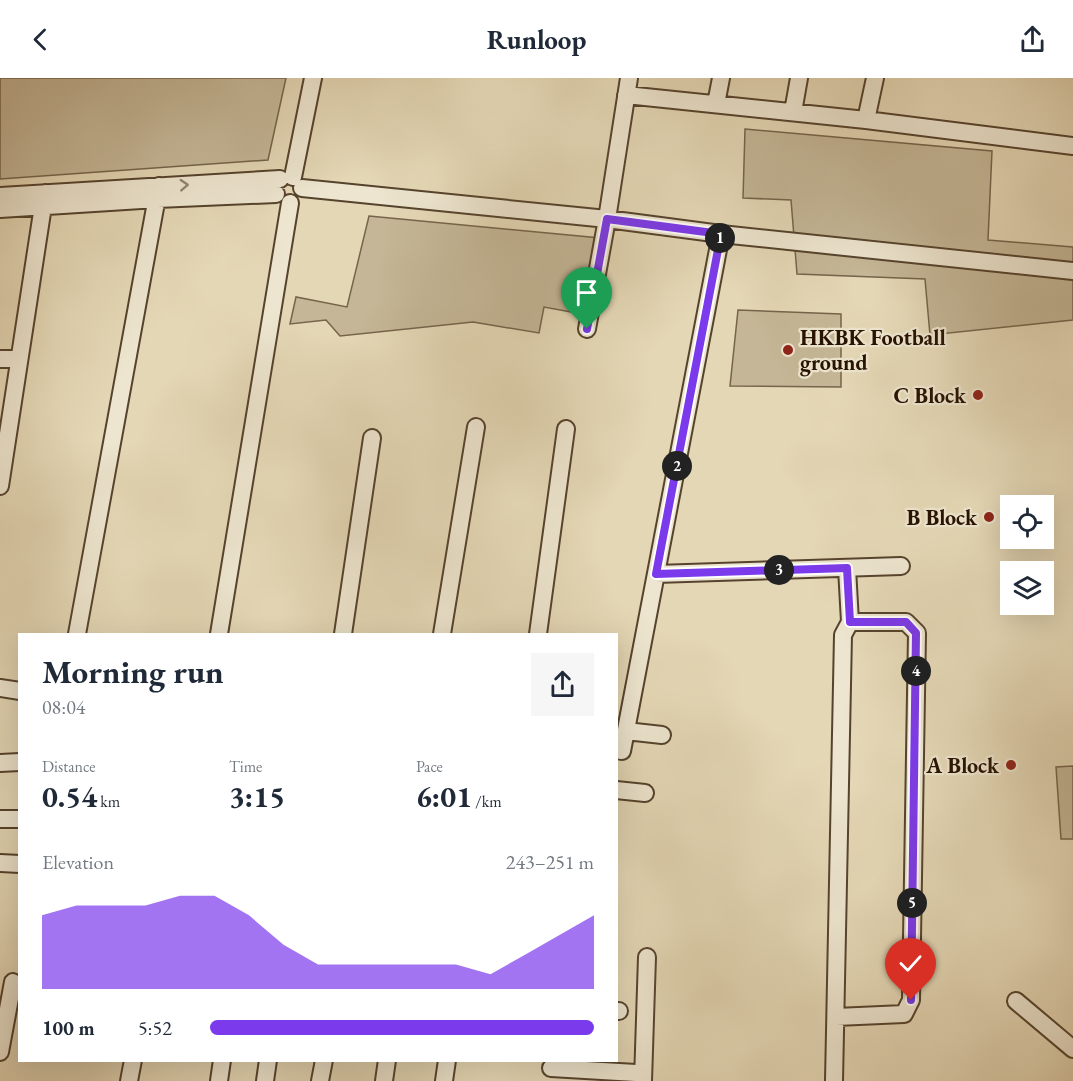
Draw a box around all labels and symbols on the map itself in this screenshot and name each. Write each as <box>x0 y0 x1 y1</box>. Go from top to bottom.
one-way arrow <box>180 179 189 192</box>
pin: 1 <box>705 223 735 253</box>
pin <box>561 267 612 329</box>
place label: HKBK Football ground <box>800 323 946 377</box>
marker: HKBK Football ground <box>781 343 795 357</box>
place label: C Block <box>894 381 967 410</box>
marker: C Block <box>971 388 985 402</box>
pin: 2 <box>662 451 692 481</box>
place label: B Block <box>906 503 978 532</box>
marker: B Block <box>982 510 996 524</box>
pin: 3 <box>764 555 794 585</box>
pin: 4 <box>901 656 931 686</box>
place label: A Block <box>925 751 1000 780</box>
marker: A Block <box>1004 758 1018 772</box>
pin: 5 <box>897 888 927 918</box>
pin <box>885 938 936 1000</box>

